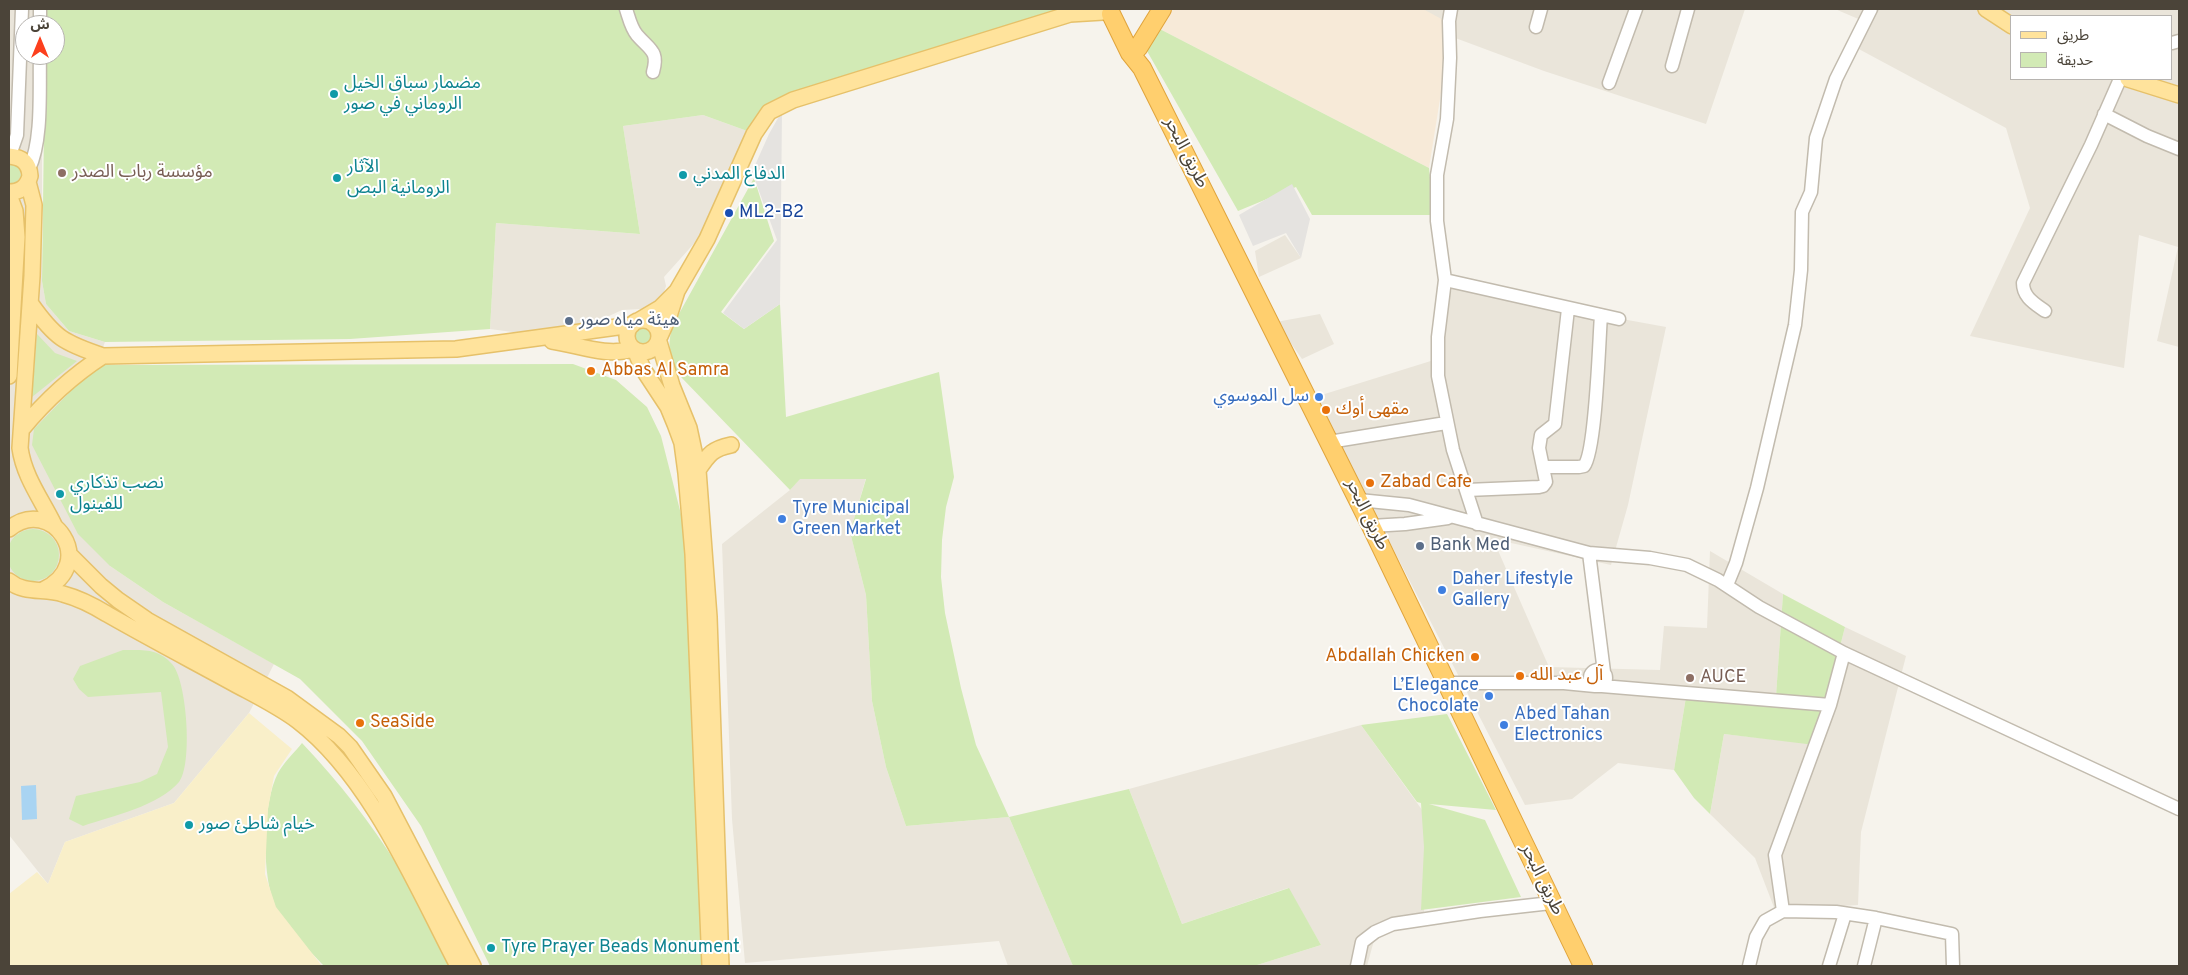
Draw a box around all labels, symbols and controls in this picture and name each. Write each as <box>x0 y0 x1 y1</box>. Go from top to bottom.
north arrow <box>15 15 65 65</box>
legend <box>2010 15 2173 80</box>
text: ش <box>30 17 50 34</box>
text: طريق <box>2057 27 2089 46</box>
text: حديقة <box>2057 52 2093 71</box>
place label: مضمار سباق الخيل الروماني في صور <box>344 73 481 116</box>
marker: مضمار سباق الخيل الروماني في صور <box>328 88 340 100</box>
street label: طريق البحر <box>1158 114 1212 192</box>
place label: الآثار الرومانية البص <box>347 157 450 200</box>
place label: مؤسسة رباب الصدر <box>72 162 213 184</box>
place label: الدفاع المدني <box>693 164 785 186</box>
marker: مؤسسة رباب الصدر <box>56 167 68 179</box>
marker: الدفاع المدني <box>677 169 689 181</box>
marker: الآثار الرومانية البص <box>331 172 343 184</box>
place label: ML2-B2 <box>739 202 804 224</box>
marker: ML2-B2 <box>723 207 735 219</box>
place label: هيئة مياه صور <box>579 310 679 332</box>
marker: هيئة مياه صور <box>563 315 575 327</box>
place label: Abbas Al Samra <box>601 360 729 382</box>
marker: Abbas Al Samra <box>585 365 597 377</box>
place label: سل الموسوي <box>1213 386 1309 408</box>
marker: سل الموسوي <box>1313 391 1325 403</box>
place label: مقهى أوك <box>1336 399 1409 421</box>
marker: مقهى أوك <box>1320 404 1332 416</box>
place label: Zabad Cafe <box>1380 472 1472 494</box>
place label: نصب تذكاري للفينول <box>70 473 164 516</box>
street label: طريق البحر <box>1339 476 1393 554</box>
marker: Zabad Cafe <box>1364 477 1376 489</box>
marker: نصب تذكاري للفينول <box>54 488 66 500</box>
place label: Tyre Municipal Green Market <box>792 498 910 540</box>
marker: Tyre Municipal Green Market <box>776 513 788 525</box>
place label: Bank Med <box>1430 535 1510 557</box>
marker: Bank Med <box>1414 540 1426 552</box>
place label: Daher Lifestyle Gallery <box>1452 569 1573 612</box>
marker: Daher Lifestyle Gallery <box>1436 584 1448 596</box>
place label: Abdallah Chicken <box>1325 646 1465 668</box>
marker: Abdallah Chicken <box>1469 651 1481 663</box>
place label: آل عبد الله <box>1530 665 1603 687</box>
place label: AUCE <box>1700 667 1746 689</box>
marker: آل عبد الله <box>1514 670 1526 682</box>
marker: AUCE <box>1684 672 1696 684</box>
place label: L’Elegance Chocolate <box>1392 675 1479 718</box>
marker: L’Elegance Chocolate <box>1483 690 1495 702</box>
place label: Abed Tahan Electronics <box>1514 704 1610 746</box>
place label: SeaSide <box>370 712 435 734</box>
marker: SeaSide <box>354 717 366 729</box>
marker: Abed Tahan Electronics <box>1498 719 1510 731</box>
place label: خيام شاطئ صور <box>199 814 315 836</box>
marker: خيام شاطئ صور <box>183 819 195 831</box>
street label: طريق البحر <box>1514 841 1568 919</box>
place label: Tyre Prayer Beads Monument <box>501 937 740 959</box>
marker: Tyre Prayer Beads Monument <box>485 942 497 954</box>

